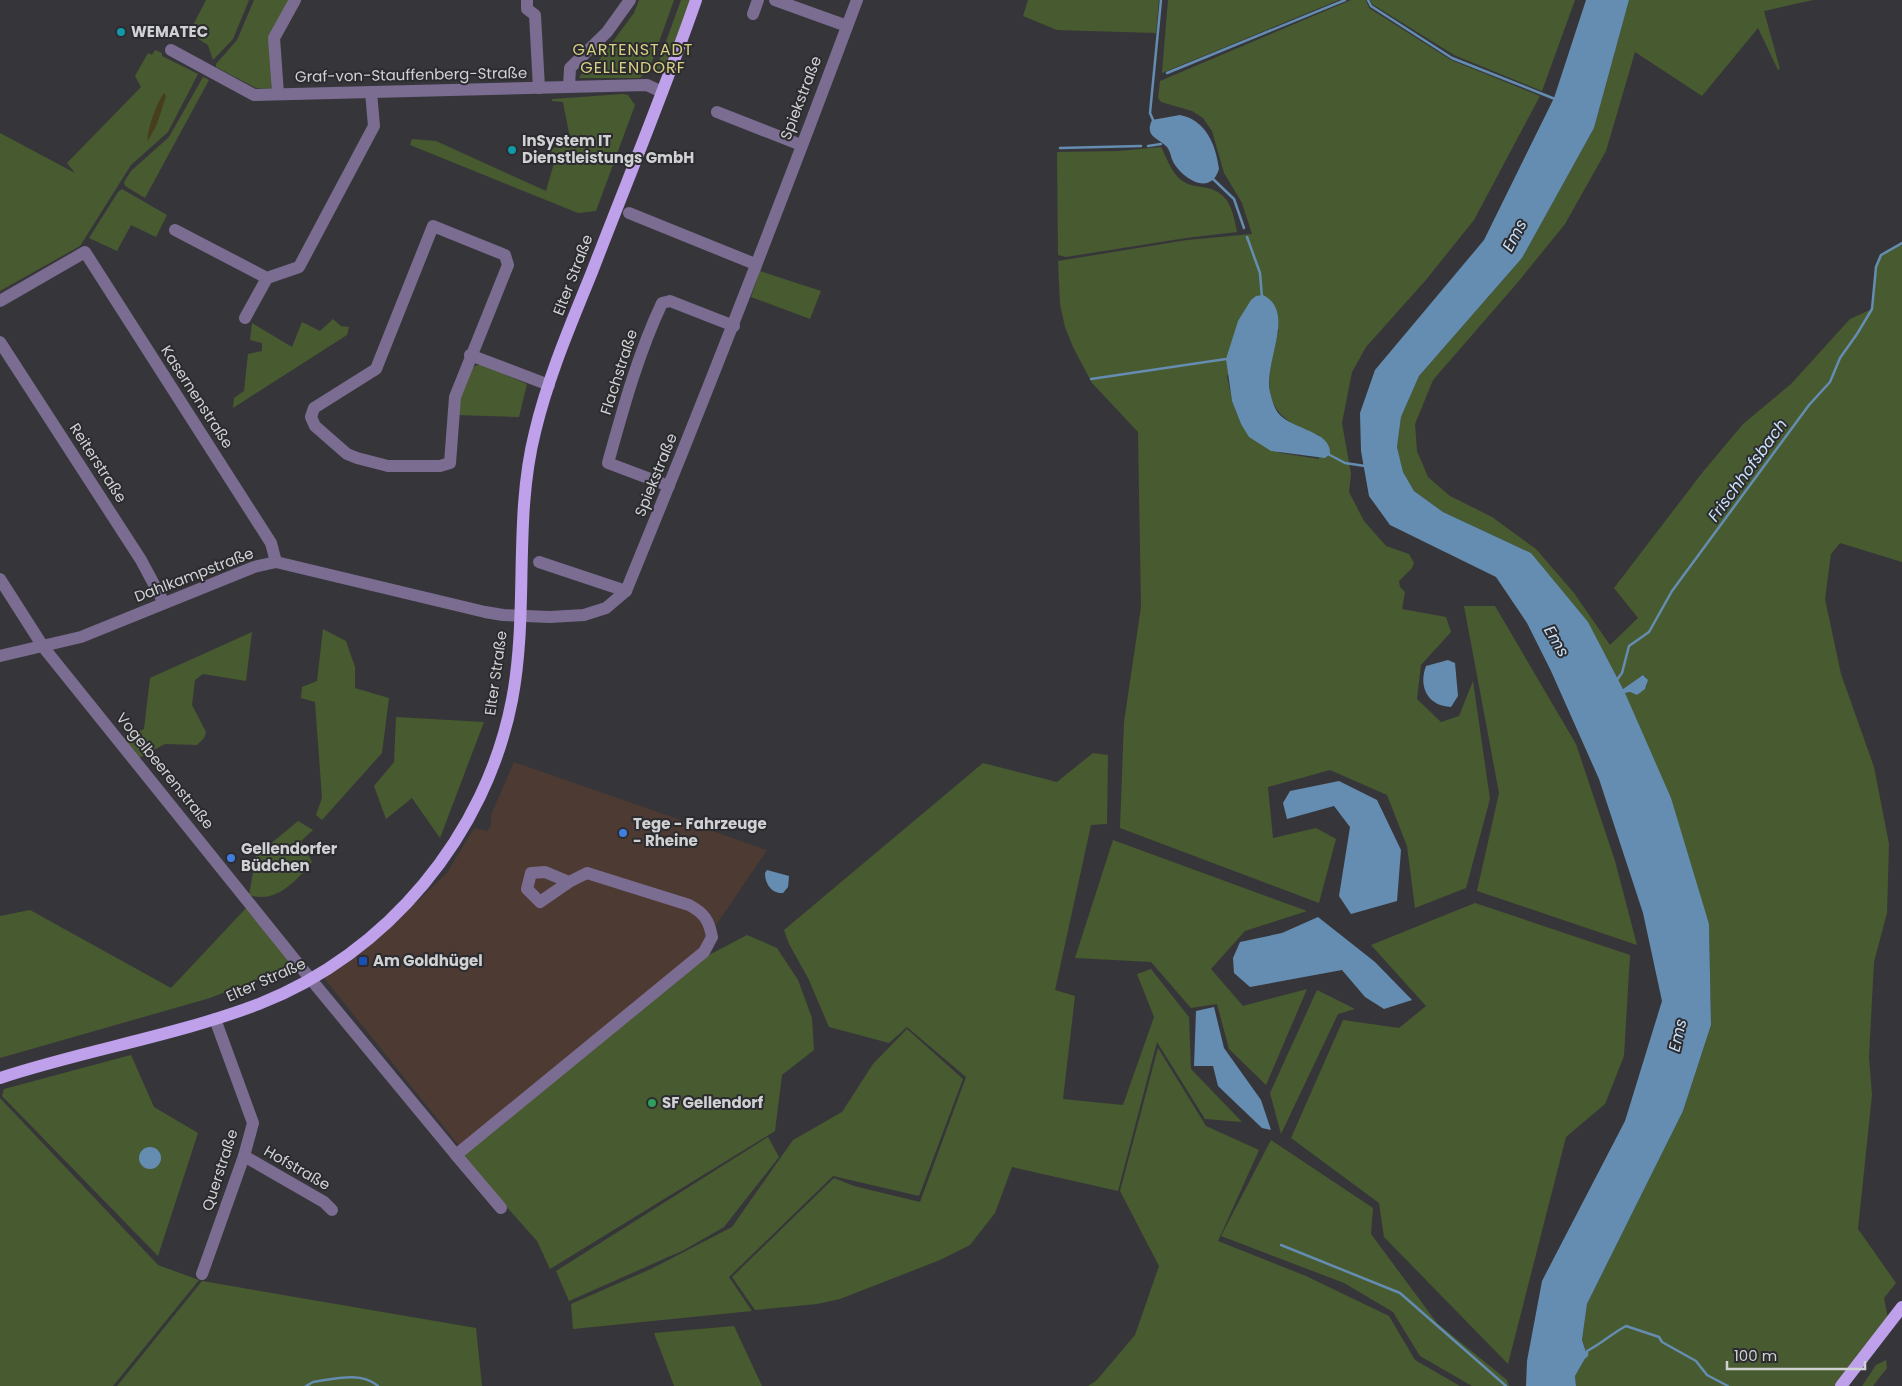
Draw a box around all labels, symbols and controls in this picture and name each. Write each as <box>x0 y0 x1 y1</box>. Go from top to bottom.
place label: WEMATEC <box>131 21 208 42</box>
marker: WEMATEC <box>115 26 127 38</box>
district label: GARTENSTADT GELLENDORF <box>573 38 693 79</box>
street label: Spiekstraße <box>775 53 826 143</box>
street label: Graf-von-Stauffenberg-Straße <box>295 62 527 87</box>
place label: InSystem IT Dienstleistungs GmbH <box>522 130 694 168</box>
marker: InSystem IT Dienstleistungs GmbH <box>506 144 518 156</box>
water label: Ems <box>1497 215 1532 255</box>
street label: Elter Straße <box>547 231 598 318</box>
street label: Flachstraße <box>595 326 642 417</box>
street label: Kasernenstraße <box>156 341 239 452</box>
water label: Frischhofsbach <box>1702 414 1793 526</box>
street label: Reiterstraße <box>65 419 132 507</box>
street label: Spiekstraße <box>629 430 682 520</box>
street label: Dahlkampstraße <box>131 542 256 607</box>
water label: Ems <box>1538 621 1575 661</box>
street label: Elter Straße <box>479 629 512 717</box>
street label: Vogelbeerenstraße <box>112 708 219 834</box>
place label: Tege - Fahrzeuge - Rheine <box>633 813 767 851</box>
marker: Tege - Fahrzeuge - Rheine <box>617 827 629 839</box>
place label: Gellendorfer Büdchen <box>241 838 338 876</box>
marker: Gellendorfer Büdchen <box>225 852 237 864</box>
place label: Am Goldhügel <box>373 950 483 971</box>
street label: Elter Straße <box>223 953 309 1006</box>
marker: Am Goldhügel <box>357 955 369 967</box>
water label: Ems <box>1663 1016 1692 1054</box>
place label: SF Gellendorf <box>662 1092 764 1113</box>
marker: SF Gellendorf <box>646 1097 658 1109</box>
street label: Querstraße <box>196 1126 243 1213</box>
street label: Hofstraße <box>260 1140 334 1195</box>
scale bar <box>1727 1338 1864 1370</box>
text: 100 m <box>1734 1345 1777 1366</box>

